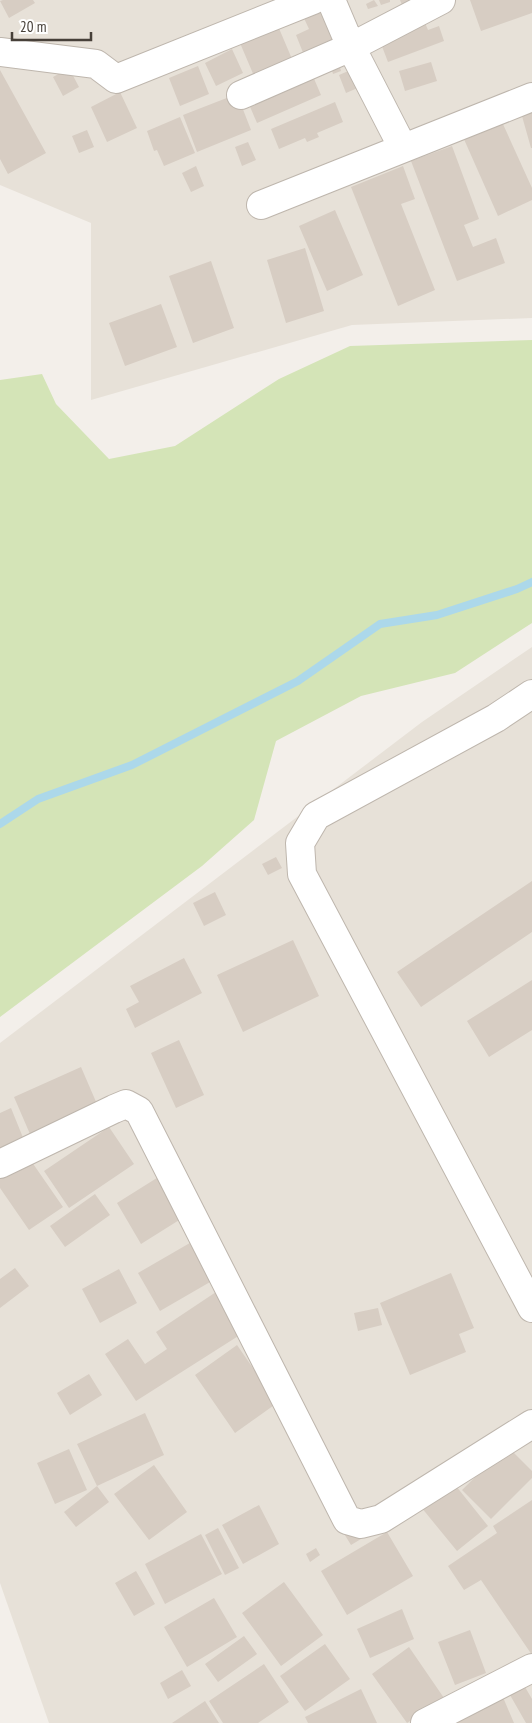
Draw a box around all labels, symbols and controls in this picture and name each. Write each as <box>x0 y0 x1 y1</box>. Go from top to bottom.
scale bar <box>12 10 91 42</box>
text: 20 m <box>20 17 46 36</box>

